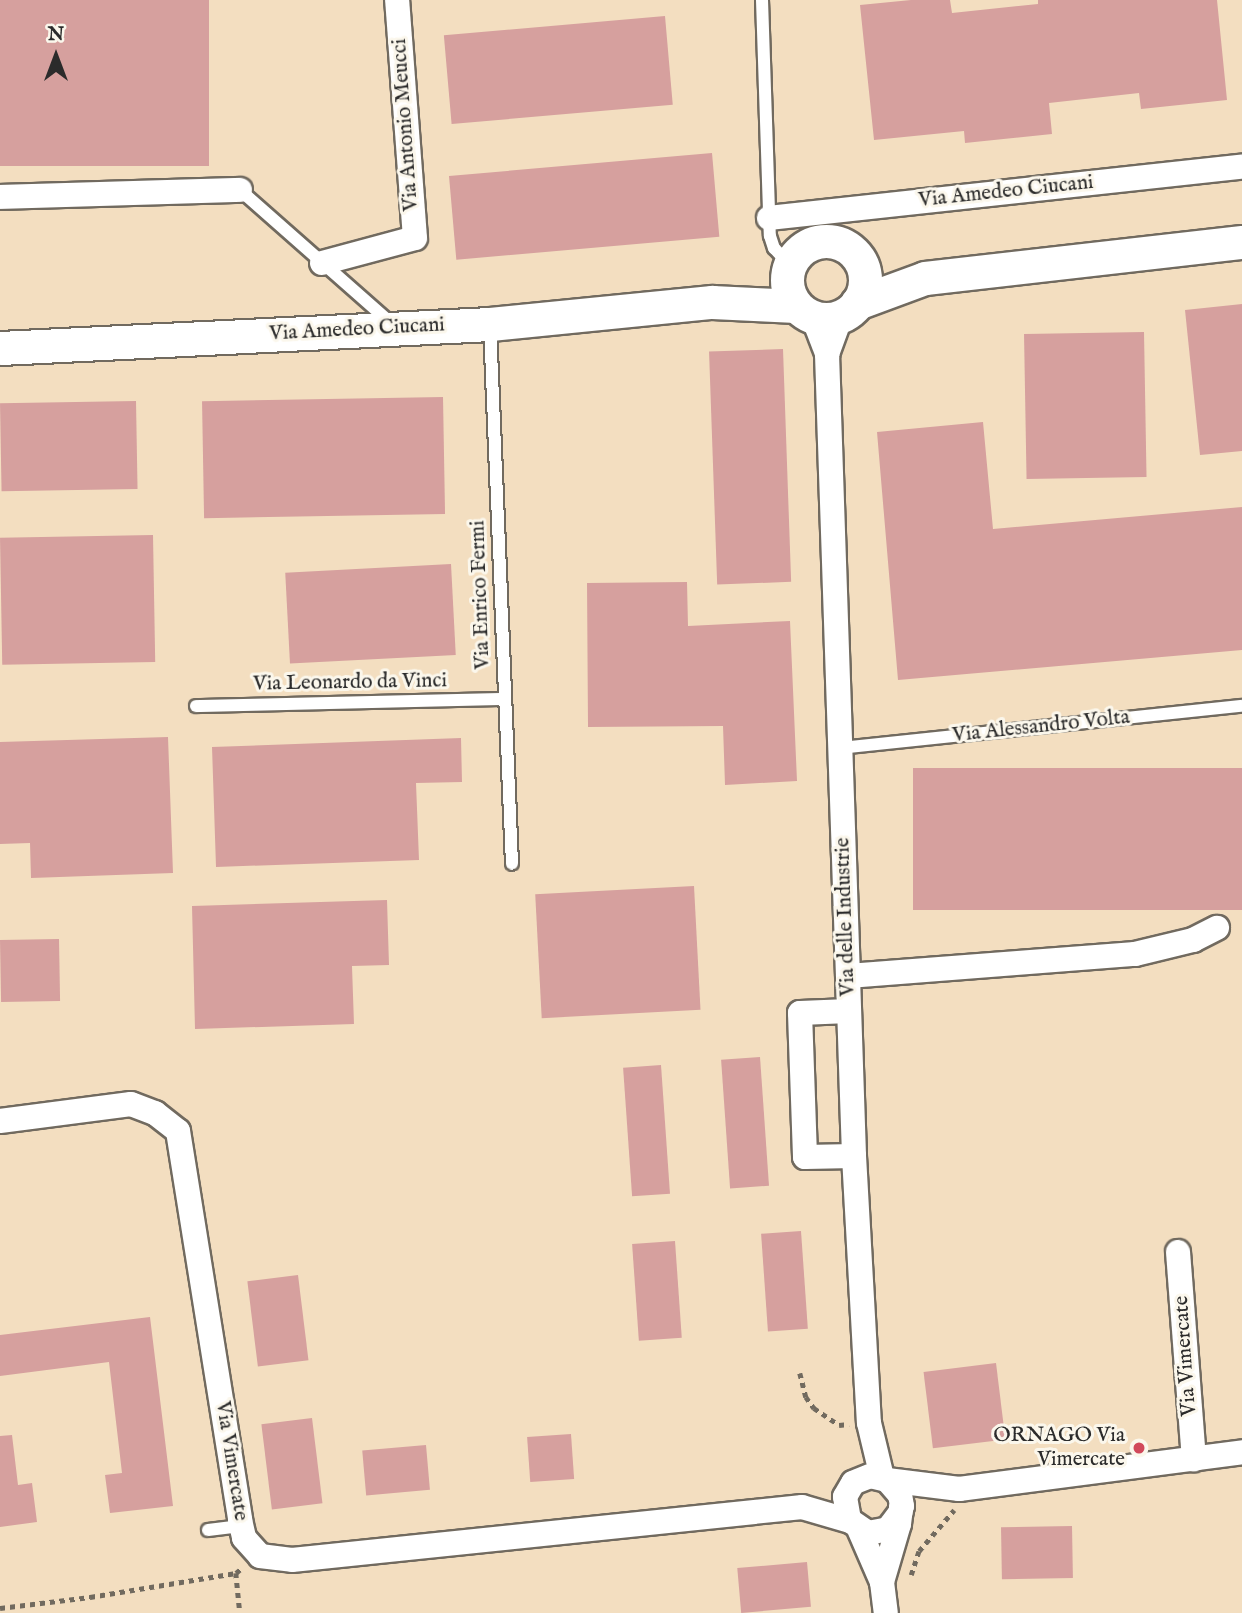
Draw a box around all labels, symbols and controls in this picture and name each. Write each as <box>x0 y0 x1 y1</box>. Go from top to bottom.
north arrow <box>21 21 91 91</box>
text: N <box>48 23 64 47</box>
street label: Via Antonio Meucci <box>387 38 425 212</box>
street label: Via Amedeo Ciucani <box>917 170 1095 214</box>
street label: Via Amedeo Ciucani <box>268 313 446 347</box>
street label: Via Enrico Fermi <box>466 520 496 670</box>
street label: Via Leonardo da Vinci <box>253 669 447 697</box>
street label: Via Alessandro Volta <box>951 705 1131 749</box>
street label: Via delle Industrie <box>831 837 861 997</box>
street label: Via Vimercate <box>1169 1295 1203 1417</box>
street label: Via Vimercate <box>209 1399 253 1523</box>
place label: ORNAGO Via Vimercate <box>993 1423 1125 1473</box>
marker: ORNAGO Via Vimercate <box>1131 1440 1147 1456</box>

